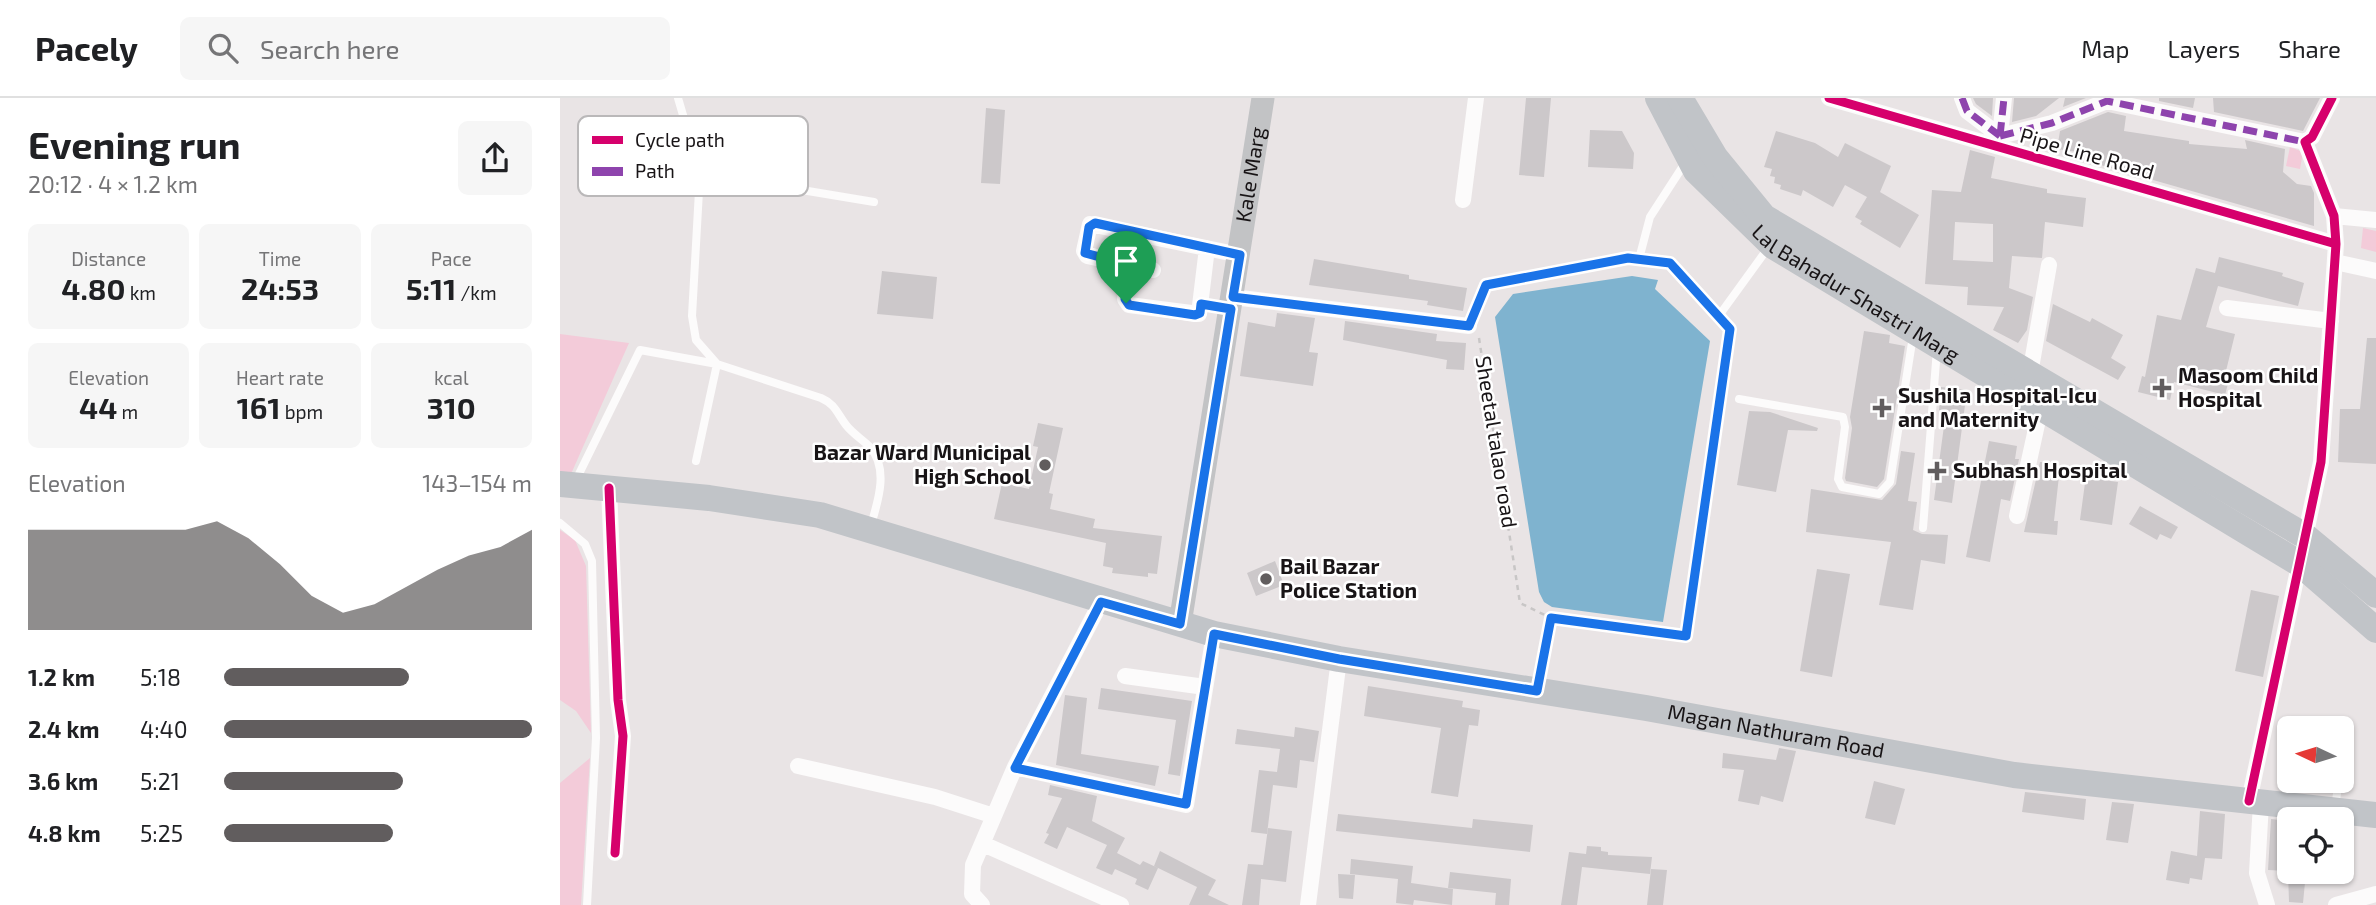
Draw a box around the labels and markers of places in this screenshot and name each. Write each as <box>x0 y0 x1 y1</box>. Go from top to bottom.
pin <box>1096 231 1156 303</box>
place label: Masoom Child Hospital <box>2178 362 2318 411</box>
marker: Masoom Child Hospital <box>2152 378 2172 398</box>
place label: Sushila Hospital-Icu and Maternity <box>1898 382 2097 432</box>
marker: Sushila Hospital-Icu and Maternity <box>1872 398 1892 418</box>
place label: Bazar Ward Municipal High School <box>813 439 1031 488</box>
marker: Bazar Ward Municipal High School <box>1037 457 1053 473</box>
place label: Subhash Hospital <box>1953 457 2127 482</box>
marker: Subhash Hospital <box>1927 461 1947 481</box>
place label: Bail Bazar Police Station <box>1280 553 1417 602</box>
marker: Bail Bazar Police Station <box>1258 571 1274 587</box>

